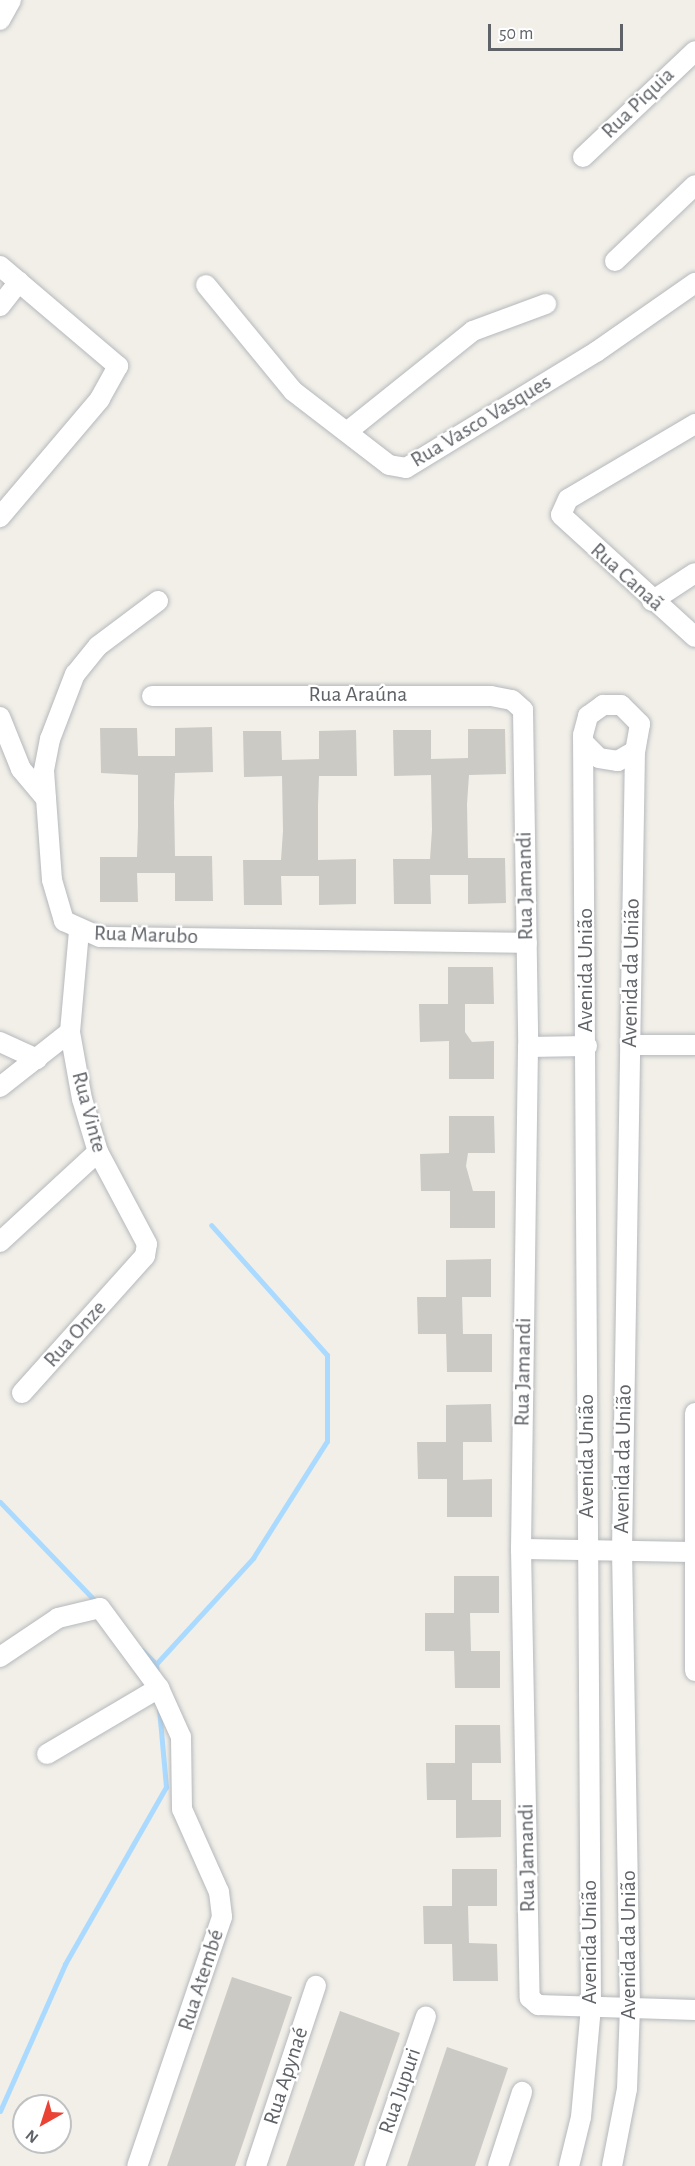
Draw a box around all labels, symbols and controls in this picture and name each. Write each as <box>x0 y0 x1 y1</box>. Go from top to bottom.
scale bar <box>491 12 626 50</box>
text: 50 m <box>499 25 533 43</box>
street label: Rua Piquia <box>596 62 680 144</box>
street label: Rua Vasco Vasques <box>406 369 556 473</box>
street label: Rua Canaã <box>585 537 669 617</box>
street label: Rua Araúna <box>309 682 407 708</box>
street label: Rua Jamandi <box>511 831 539 941</box>
street label: Avenida da União <box>616 898 646 1048</box>
street label: Avenida União <box>573 908 599 1032</box>
street label: Rua Marubo <box>93 920 199 950</box>
street label: Rua Vinte <box>66 1069 112 1155</box>
street label: Rua Onze <box>38 1295 112 1373</box>
street label: Rua Jamandi <box>509 1317 537 1427</box>
street label: Avenida da União <box>608 1384 638 1534</box>
street label: Avenida União <box>574 1394 600 1518</box>
street label: Rua Jamandi <box>513 1803 541 1913</box>
street label: Avenida da União <box>616 1870 642 2020</box>
street label: Avenida União <box>577 1880 603 2004</box>
street label: Rua Atembé <box>172 1926 230 2034</box>
street label: Rua Apynaé <box>258 2024 314 2128</box>
street label: Rua Jupuri <box>373 2045 427 2137</box>
north arrow <box>12 2094 72 2154</box>
text: N <box>23 2127 41 2146</box>

